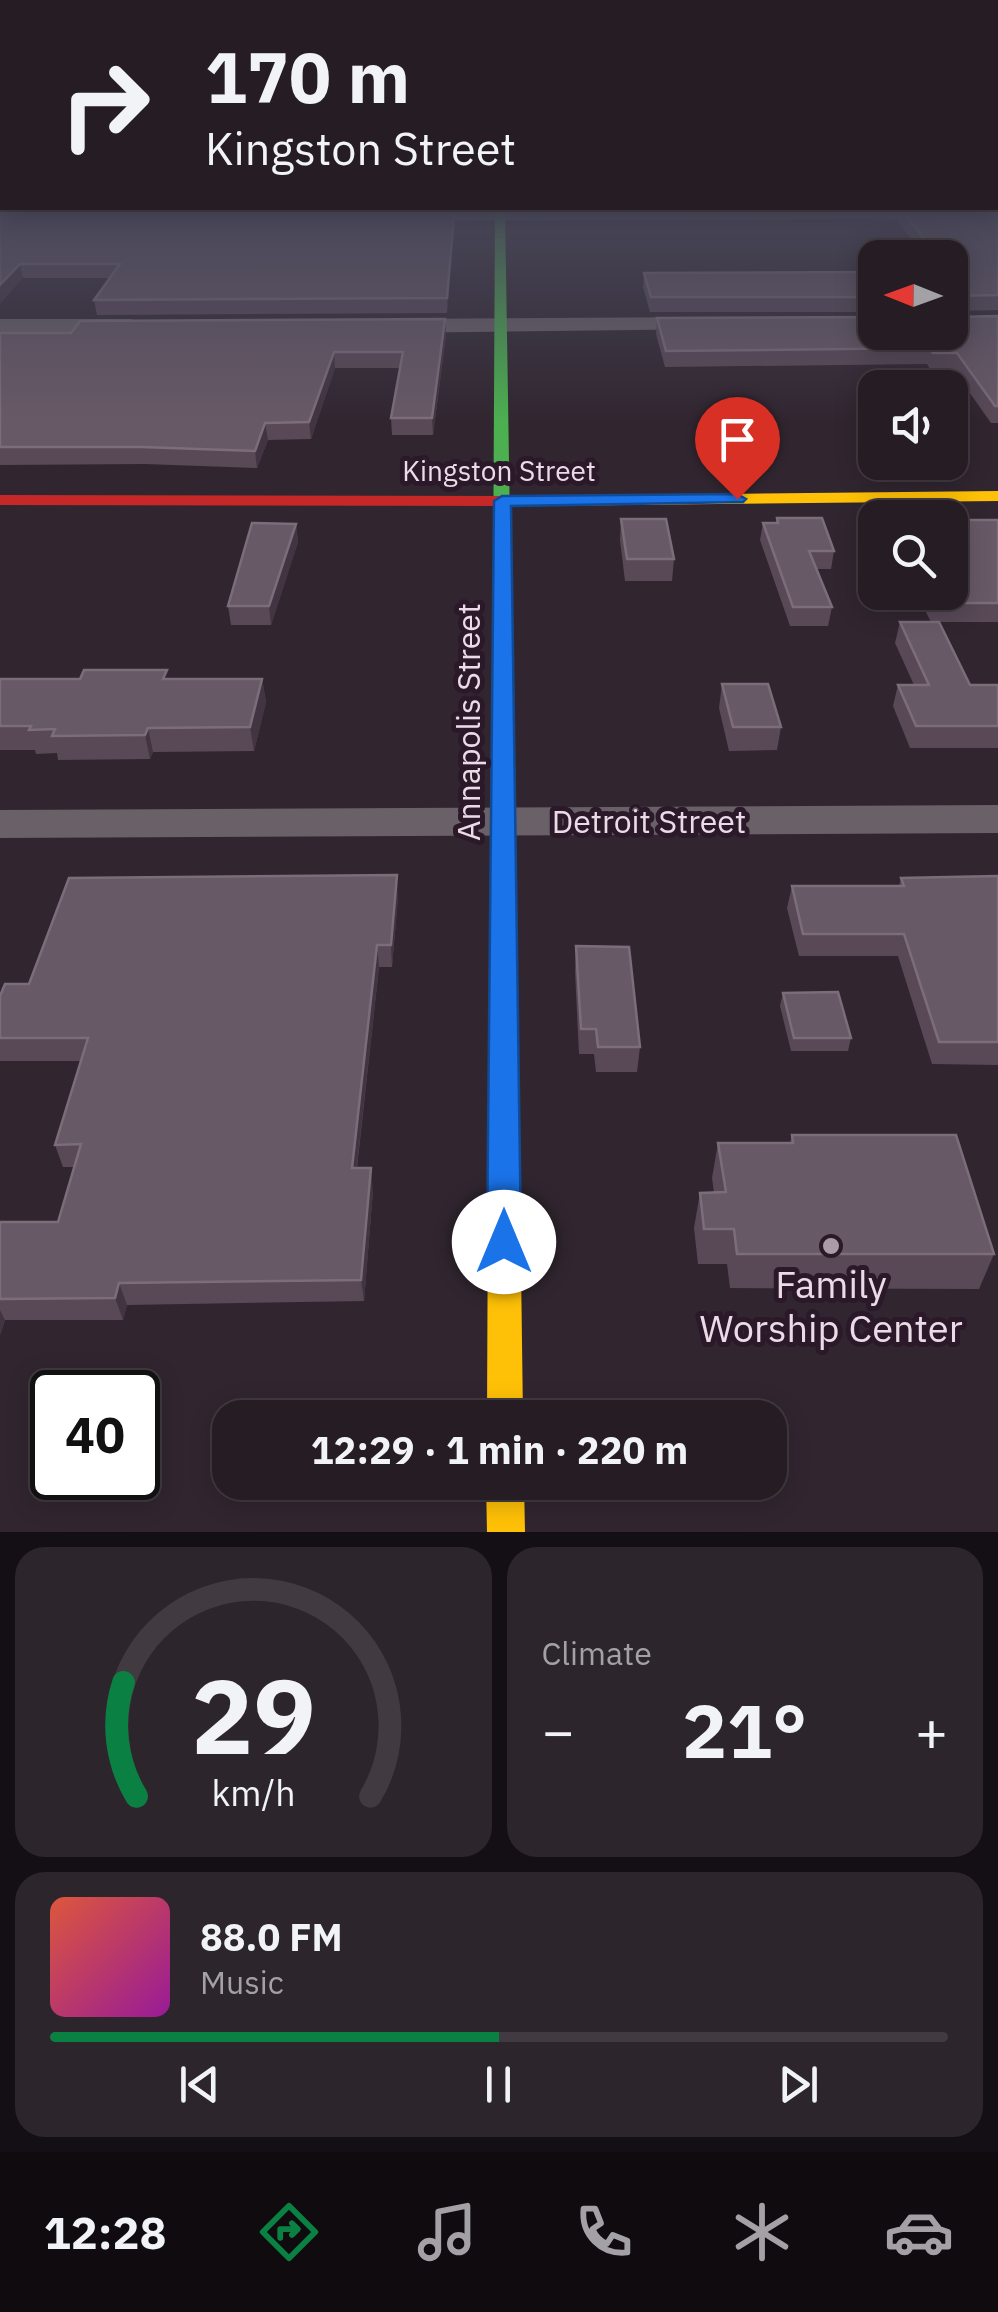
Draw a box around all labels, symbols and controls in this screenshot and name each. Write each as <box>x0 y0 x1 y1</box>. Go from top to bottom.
text: 170 m <box>205 31 410 122</box>
icon: right <box>40 40 170 170</box>
text: Kingston Street <box>205 119 516 177</box>
north arrow <box>858 240 968 350</box>
map controls <box>858 240 968 610</box>
button: sound <box>858 370 968 480</box>
pin <box>695 397 780 500</box>
icon: arrive <box>710 412 765 467</box>
street label: Kingston Street <box>402 452 596 489</box>
button: search <box>858 500 968 610</box>
street label: Annapolis Street <box>447 603 489 841</box>
street label: Detroit Street <box>552 800 746 842</box>
position arrow <box>452 1190 556 1294</box>
marker: Family Worship Center <box>820 1235 842 1257</box>
place label: Family Worship Center <box>699 1259 963 1352</box>
speed limit sign: 40 <box>30 1370 160 1500</box>
text: 12:29 · 1 min · 220 m <box>311 1425 688 1474</box>
text: Climate <box>542 1632 652 1674</box>
text: 29 <box>191 1647 316 1783</box>
text: 21° <box>682 1681 807 1779</box>
text: − <box>542 1695 575 1766</box>
text: + <box>915 1695 948 1766</box>
text: km/h <box>211 1769 295 1816</box>
text: 88.0 FM <box>200 1912 343 1961</box>
text: Music <box>200 1961 284 2003</box>
icon: previous <box>172 2057 227 2112</box>
icon: pause <box>471 2057 526 2112</box>
icon: next <box>771 2057 826 2112</box>
icon: directions <box>254 2197 324 2267</box>
icon: music <box>412 2197 482 2267</box>
icon: phone <box>569 2197 639 2267</box>
icon: climate <box>727 2197 797 2267</box>
icon: car <box>884 2197 954 2267</box>
text: 12:28 <box>44 2203 167 2261</box>

